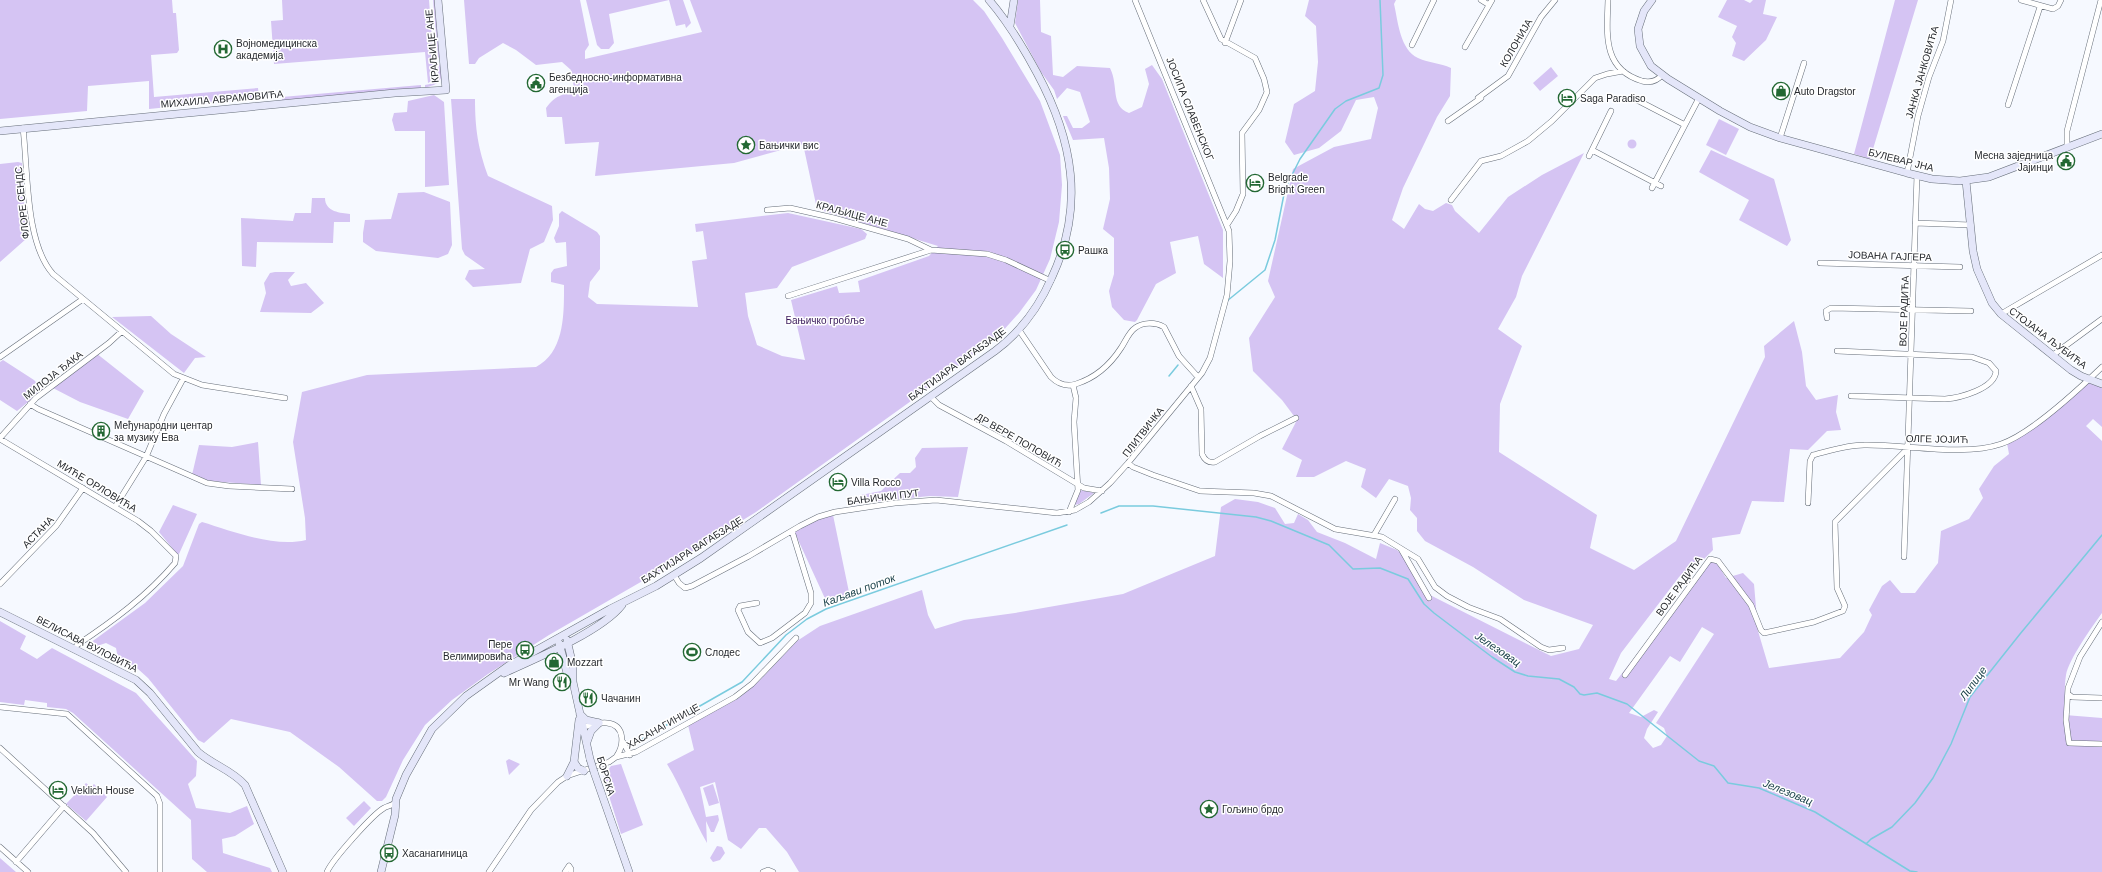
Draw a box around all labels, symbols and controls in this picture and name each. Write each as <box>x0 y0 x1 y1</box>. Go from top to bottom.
street label: КРАЉИЦЕ АНЕ <box>423 9 441 83</box>
street label: КОЛОНИЈА <box>1498 17 1534 69</box>
street label: ЈАНКА ЈАНКОВИЋА <box>1904 24 1941 119</box>
place label: Војномедицинска академија <box>236 38 318 61</box>
hospital icon: Војномедицинска академија <box>213 39 233 59</box>
street label: ЈОСИПА СЛАВЕНСКОГ <box>1164 56 1216 163</box>
place label: Безбедносно-информативна агенција <box>549 72 682 95</box>
public building icon: Безбедносно-информативна агенција <box>526 73 546 93</box>
shop icon: Auto Dragstor <box>1771 81 1791 101</box>
place label: Auto Dragstor <box>1794 86 1856 97</box>
street label: МИХАИЛА АВРАМОВИЋА <box>160 88 284 110</box>
hotel icon: Saga Paradiso <box>1557 88 1577 108</box>
place label: Saga Paradiso <box>1580 93 1646 104</box>
place icon: Бањички вис <box>736 135 756 155</box>
place label: Бањички вис <box>759 140 819 151</box>
street label: БУЛЕВАР ЈНА <box>1867 147 1935 174</box>
place label: Месна заједница Јајинци <box>1974 150 2053 173</box>
public building icon: Месна заједница Јајинци <box>2056 151 2076 171</box>
street label: ФЛОРЕ СЕНДС <box>13 166 31 240</box>
place label: Belgrade Bright Green <box>1268 172 1325 195</box>
hotel icon: Belgrade Bright Green <box>1245 173 1265 193</box>
street label: КРАЉИЦЕ АНЕ <box>815 199 889 229</box>
bus stop icon: Рашка <box>1055 240 1075 260</box>
place label: Рашка <box>1078 245 1109 256</box>
street label: ЈОВАНА ГАЈГЕРА <box>1848 249 1932 263</box>
street label: ВОЈЕ РАДИЋА <box>1897 275 1911 347</box>
street label: СТОЈАНА ЉУБИЋА <box>2007 305 2089 371</box>
park label: Бањичко гробље <box>786 315 865 326</box>
street label: БАХТИЈАРА ВАГАБЗАДЕ <box>906 325 1008 403</box>
street label: МИЛОЈА ЂАКА <box>21 348 85 402</box>
street label: ПЛИТВИЧКА <box>1120 405 1166 459</box>
street label: ДР ВЕРЕ ПОПОВИЋ <box>974 411 1064 469</box>
place label: Међународни центар за музику Ева <box>114 420 213 443</box>
building icon: Међународни центар за музику Ева <box>91 421 111 441</box>
street label: ОЛГЕ ЈОЈИЋ <box>1906 433 1968 445</box>
street label: МИЋЕ ОРЛОВИЋА <box>55 458 139 514</box>
hotel icon: Villa Rocco <box>828 472 848 492</box>
place label: Villa Rocco <box>851 477 901 488</box>
street label: БАЊИЧКИ ПУТ <box>846 487 920 507</box>
street label: АСТАНА <box>20 514 56 550</box>
street label: БАХТИЈАРА ВАГАБЗАДЕ <box>639 514 745 586</box>
street label: ВОЈЕ РАДИЋА <box>1654 554 1704 618</box>
water label: Каљави поток <box>821 571 898 609</box>
street label: ВЕЛИСАВА ВУЛОВИЋА <box>34 614 140 675</box>
water label: Јелезовац <box>1472 629 1523 669</box>
place label: Пере Велимировића <box>443 639 512 662</box>
bus stop icon: Пере Велимировића <box>515 640 535 660</box>
sports icon: Слодес <box>682 642 702 662</box>
place label: Слодес <box>705 647 740 658</box>
shop icon: Mozzart <box>544 652 564 672</box>
place label: Mozzart <box>567 657 603 668</box>
water label: Липице <box>1956 664 1989 703</box>
restaurant icon: Mr Wang <box>552 672 572 692</box>
place label: Mr Wang <box>509 677 549 688</box>
restaurant icon: Чачанин <box>578 688 598 708</box>
place label: Чачанин <box>601 693 640 704</box>
street label: ХАСАНАГИНИЦЕ <box>625 701 702 751</box>
street label: БОРСКА <box>595 755 617 797</box>
water label: Јелезовац <box>1761 776 1815 807</box>
hotel icon: Veklich House <box>48 780 68 800</box>
place label: Veklich House <box>71 785 135 796</box>
place icon: Гољино брдо <box>1199 799 1219 819</box>
place label: Гољино брдо <box>1222 804 1284 815</box>
bus stop icon: Хасанагиница <box>379 843 399 863</box>
place label: Хасанагиница <box>402 848 468 859</box>

